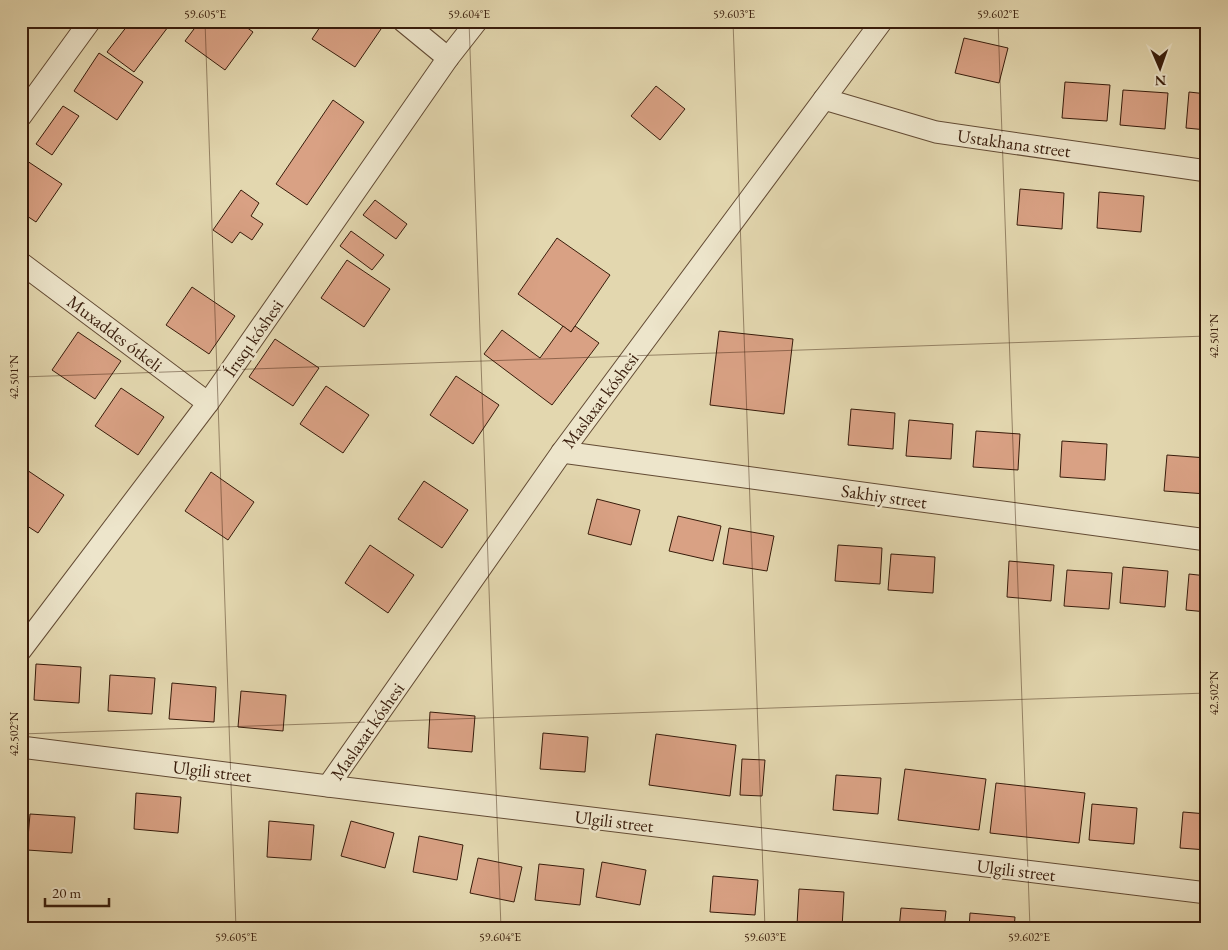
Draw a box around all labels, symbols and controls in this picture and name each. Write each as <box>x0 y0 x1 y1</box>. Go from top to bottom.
text: 59.605°E <box>184 6 226 22</box>
text: 59.604°E <box>448 6 490 22</box>
text: 59.603°E <box>713 6 755 22</box>
text: 59.602°E <box>977 6 1019 22</box>
north arrow <box>1136 42 1186 92</box>
text: N <box>1154 72 1166 90</box>
street label: Ustakhana street <box>956 124 1072 162</box>
street label: Muxaddes ótkeli <box>63 290 168 377</box>
street label: Írısqı kóshesi <box>218 294 288 381</box>
text: 42.501°N <box>1206 313 1222 358</box>
street label: Maslaxat kóshesi <box>557 347 644 452</box>
text: 42.501°N <box>6 354 22 399</box>
street label: Sakhiy street <box>840 479 929 513</box>
text: 42.502°N <box>1206 670 1222 715</box>
street label: Maslaxat kóshesi <box>325 677 409 784</box>
text: 42.502°N <box>6 711 22 756</box>
street label: Ulgili street <box>171 755 253 787</box>
street label: Ulgili street <box>573 805 655 837</box>
street label: Ulgili street <box>975 854 1057 886</box>
scale bar <box>45 875 109 907</box>
text: 20 m <box>52 883 81 902</box>
text: 59.605°E <box>215 929 257 945</box>
text: 59.604°E <box>479 929 521 945</box>
text: 59.603°E <box>744 929 786 945</box>
text: 59.602°E <box>1008 929 1050 945</box>

